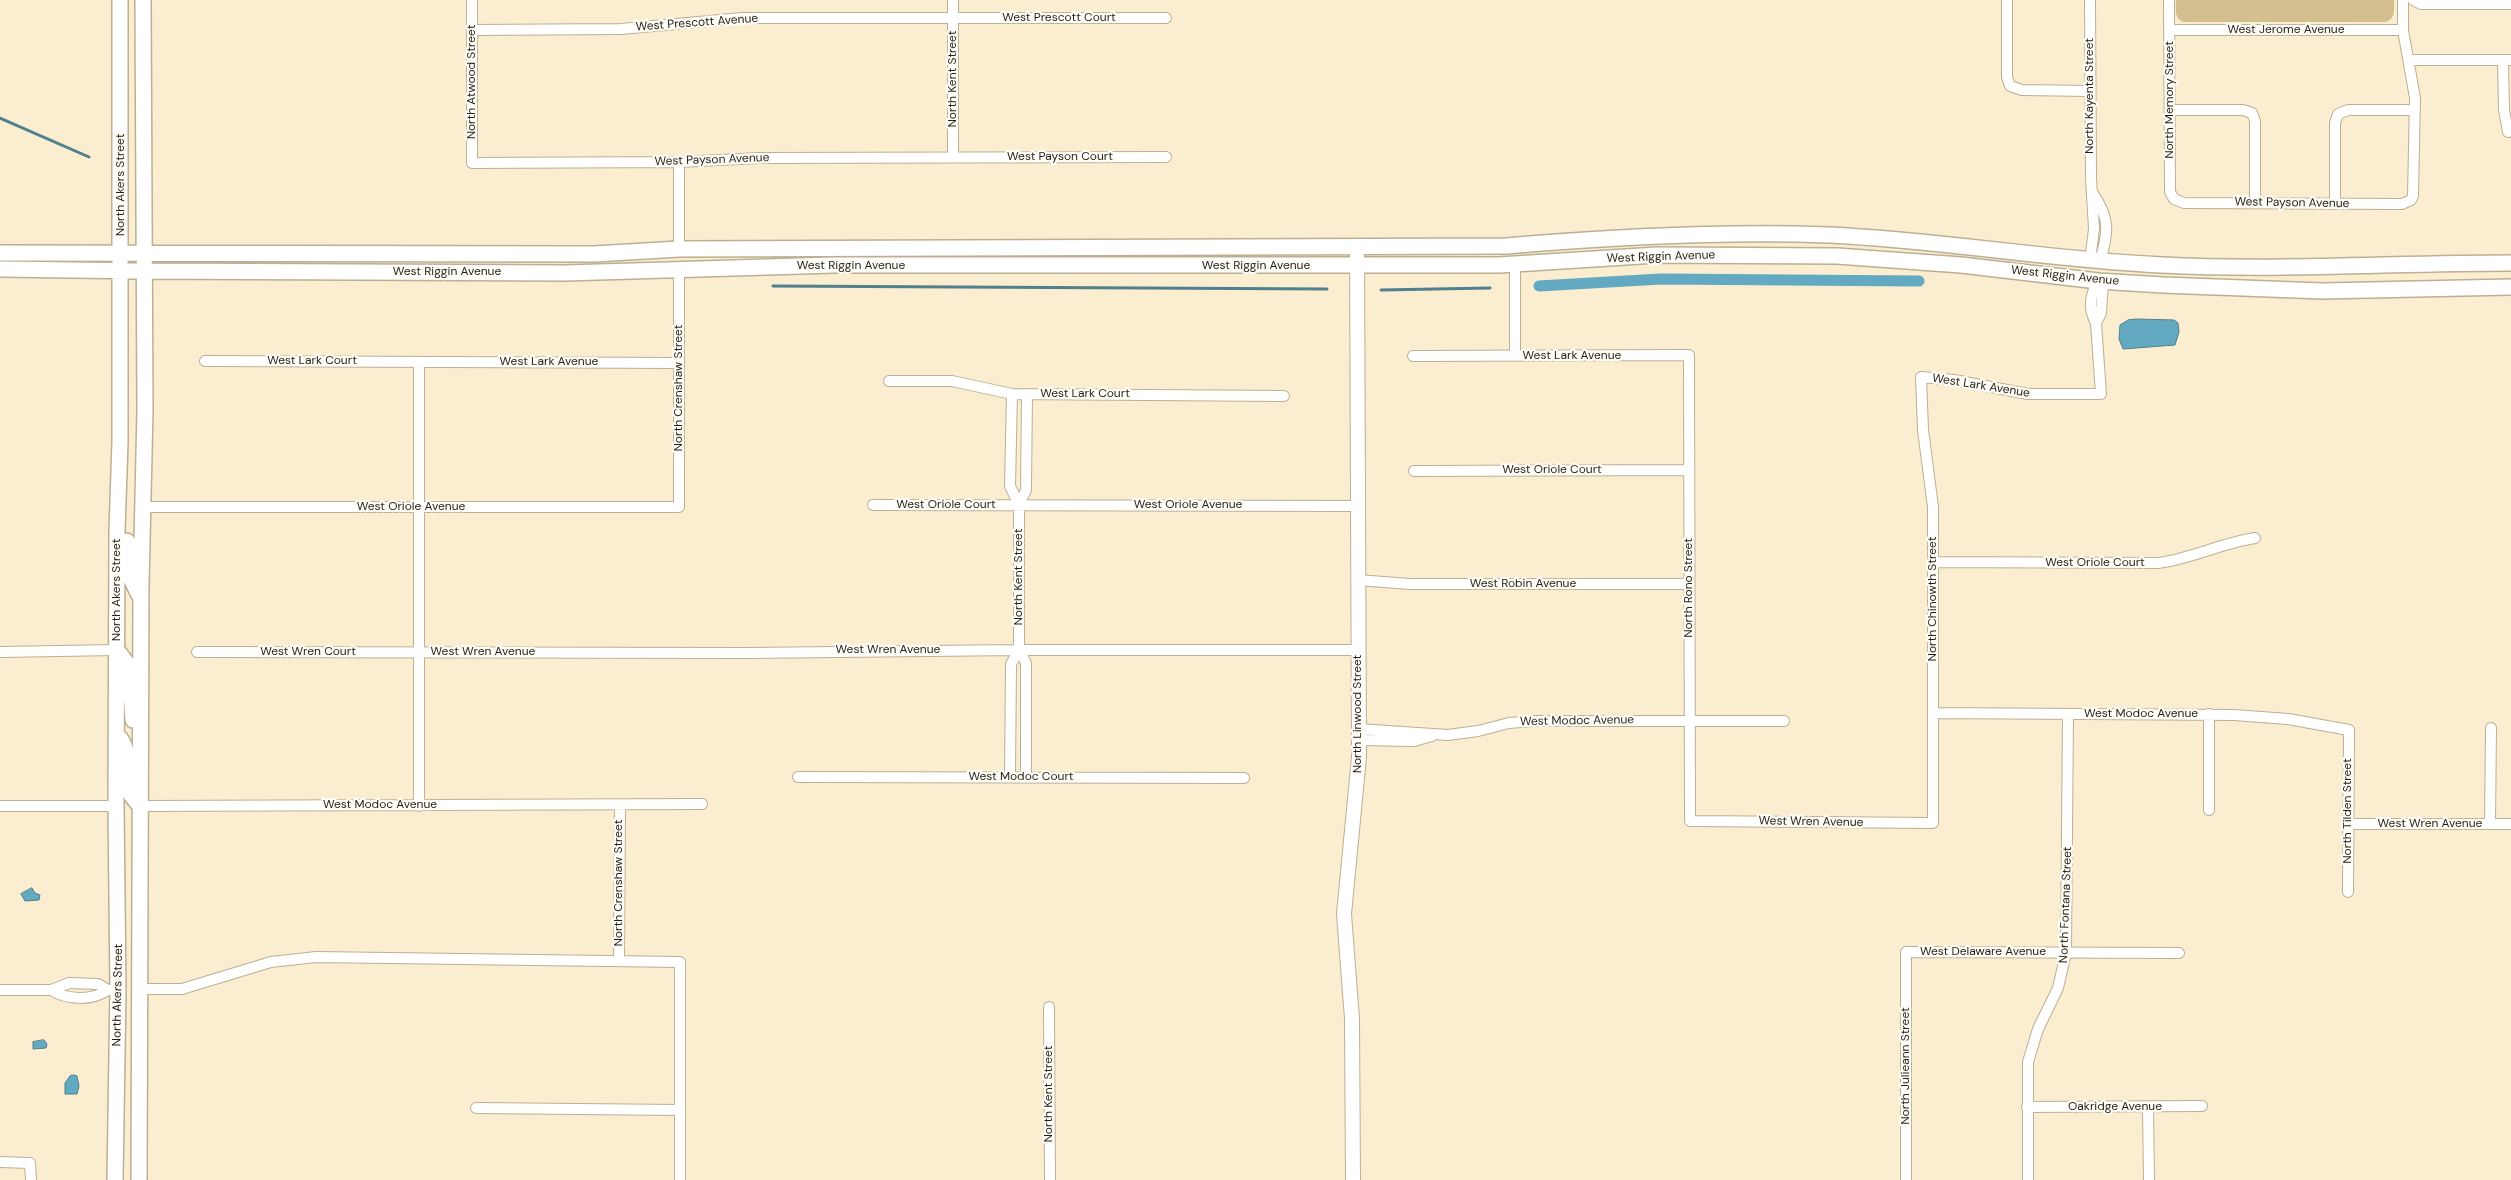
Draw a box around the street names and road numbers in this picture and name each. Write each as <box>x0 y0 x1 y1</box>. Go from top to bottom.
street label: West Prescott Court <box>1002 11 1116 25</box>
street label: West Prescott Avenue <box>635 12 759 34</box>
street label: West Jerome Avenue <box>2227 23 2345 37</box>
street label: North Atwood Street <box>465 25 479 139</box>
street label: North Kent Street <box>946 31 960 127</box>
street label: North Kayenta Street <box>2083 38 2097 154</box>
street label: North Memory Street <box>2163 41 2177 159</box>
street label: North Akers Street <box>114 134 128 236</box>
street label: West Payson Court <box>1007 150 1113 164</box>
street label: West Payson Avenue <box>654 151 770 169</box>
street label: West Payson Avenue <box>2234 195 2350 211</box>
street label: West Riggin Avenue <box>1606 248 1716 266</box>
street label: West Riggin Avenue <box>797 259 905 273</box>
street label: West Riggin Avenue <box>1202 259 1310 273</box>
street label: West Riggin Avenue <box>2010 263 2120 289</box>
street label: West Riggin Avenue <box>393 265 501 279</box>
street label: North Crenshaw Street <box>672 325 686 451</box>
street label: West Lark Avenue <box>1523 349 1621 363</box>
street label: West Lark Court <box>267 354 357 368</box>
street label: West Lark Avenue <box>500 355 598 369</box>
street label: West Lark Avenue <box>1931 371 2031 401</box>
street label: West Lark Court <box>1040 387 1130 401</box>
street label: West Oriole Court <box>1502 463 1602 477</box>
street label: West Oriole Court <box>896 498 996 512</box>
street label: West Oriole Avenue <box>1134 498 1242 512</box>
street label: West Oriole Avenue <box>357 500 465 514</box>
street label: North Kent Street <box>1012 529 1026 625</box>
street label: North Chinowth Street <box>1926 537 1940 661</box>
street label: North Rono Street <box>1682 538 1696 638</box>
street label: North Akers Street <box>110 539 124 641</box>
street label: West Oriole Court <box>2045 556 2145 570</box>
street label: West Robin Avenue <box>1470 577 1576 591</box>
street label: West Wren Avenue <box>836 643 940 657</box>
street label: West Wren Court <box>260 645 356 659</box>
street label: West Wren Avenue <box>431 645 535 659</box>
street label: North Linwood Street <box>1351 655 1365 773</box>
street label: West Modoc Avenue <box>2084 707 2198 721</box>
street label: West Modoc Avenue <box>1520 713 1634 729</box>
street label: North Tilden Street <box>2341 758 2355 864</box>
street label: West Modoc Court <box>968 770 1074 784</box>
street label: West Modoc Avenue <box>323 798 437 812</box>
street label: West Wren Avenue <box>1758 814 1864 830</box>
street label: West Wren Avenue <box>2378 817 2482 831</box>
street label: North Crenshaw Street <box>612 820 626 946</box>
street label: North Fontana Street <box>2057 846 2075 964</box>
street label: North Akers Street <box>110 944 126 1046</box>
street label: West Delaware Avenue <box>1920 945 2046 959</box>
street label: North Julieann Street <box>1899 1007 1913 1125</box>
street label: North Kent Street <box>1042 1046 1056 1142</box>
street label: Oakridge Avenue <box>2068 1100 2162 1114</box>

